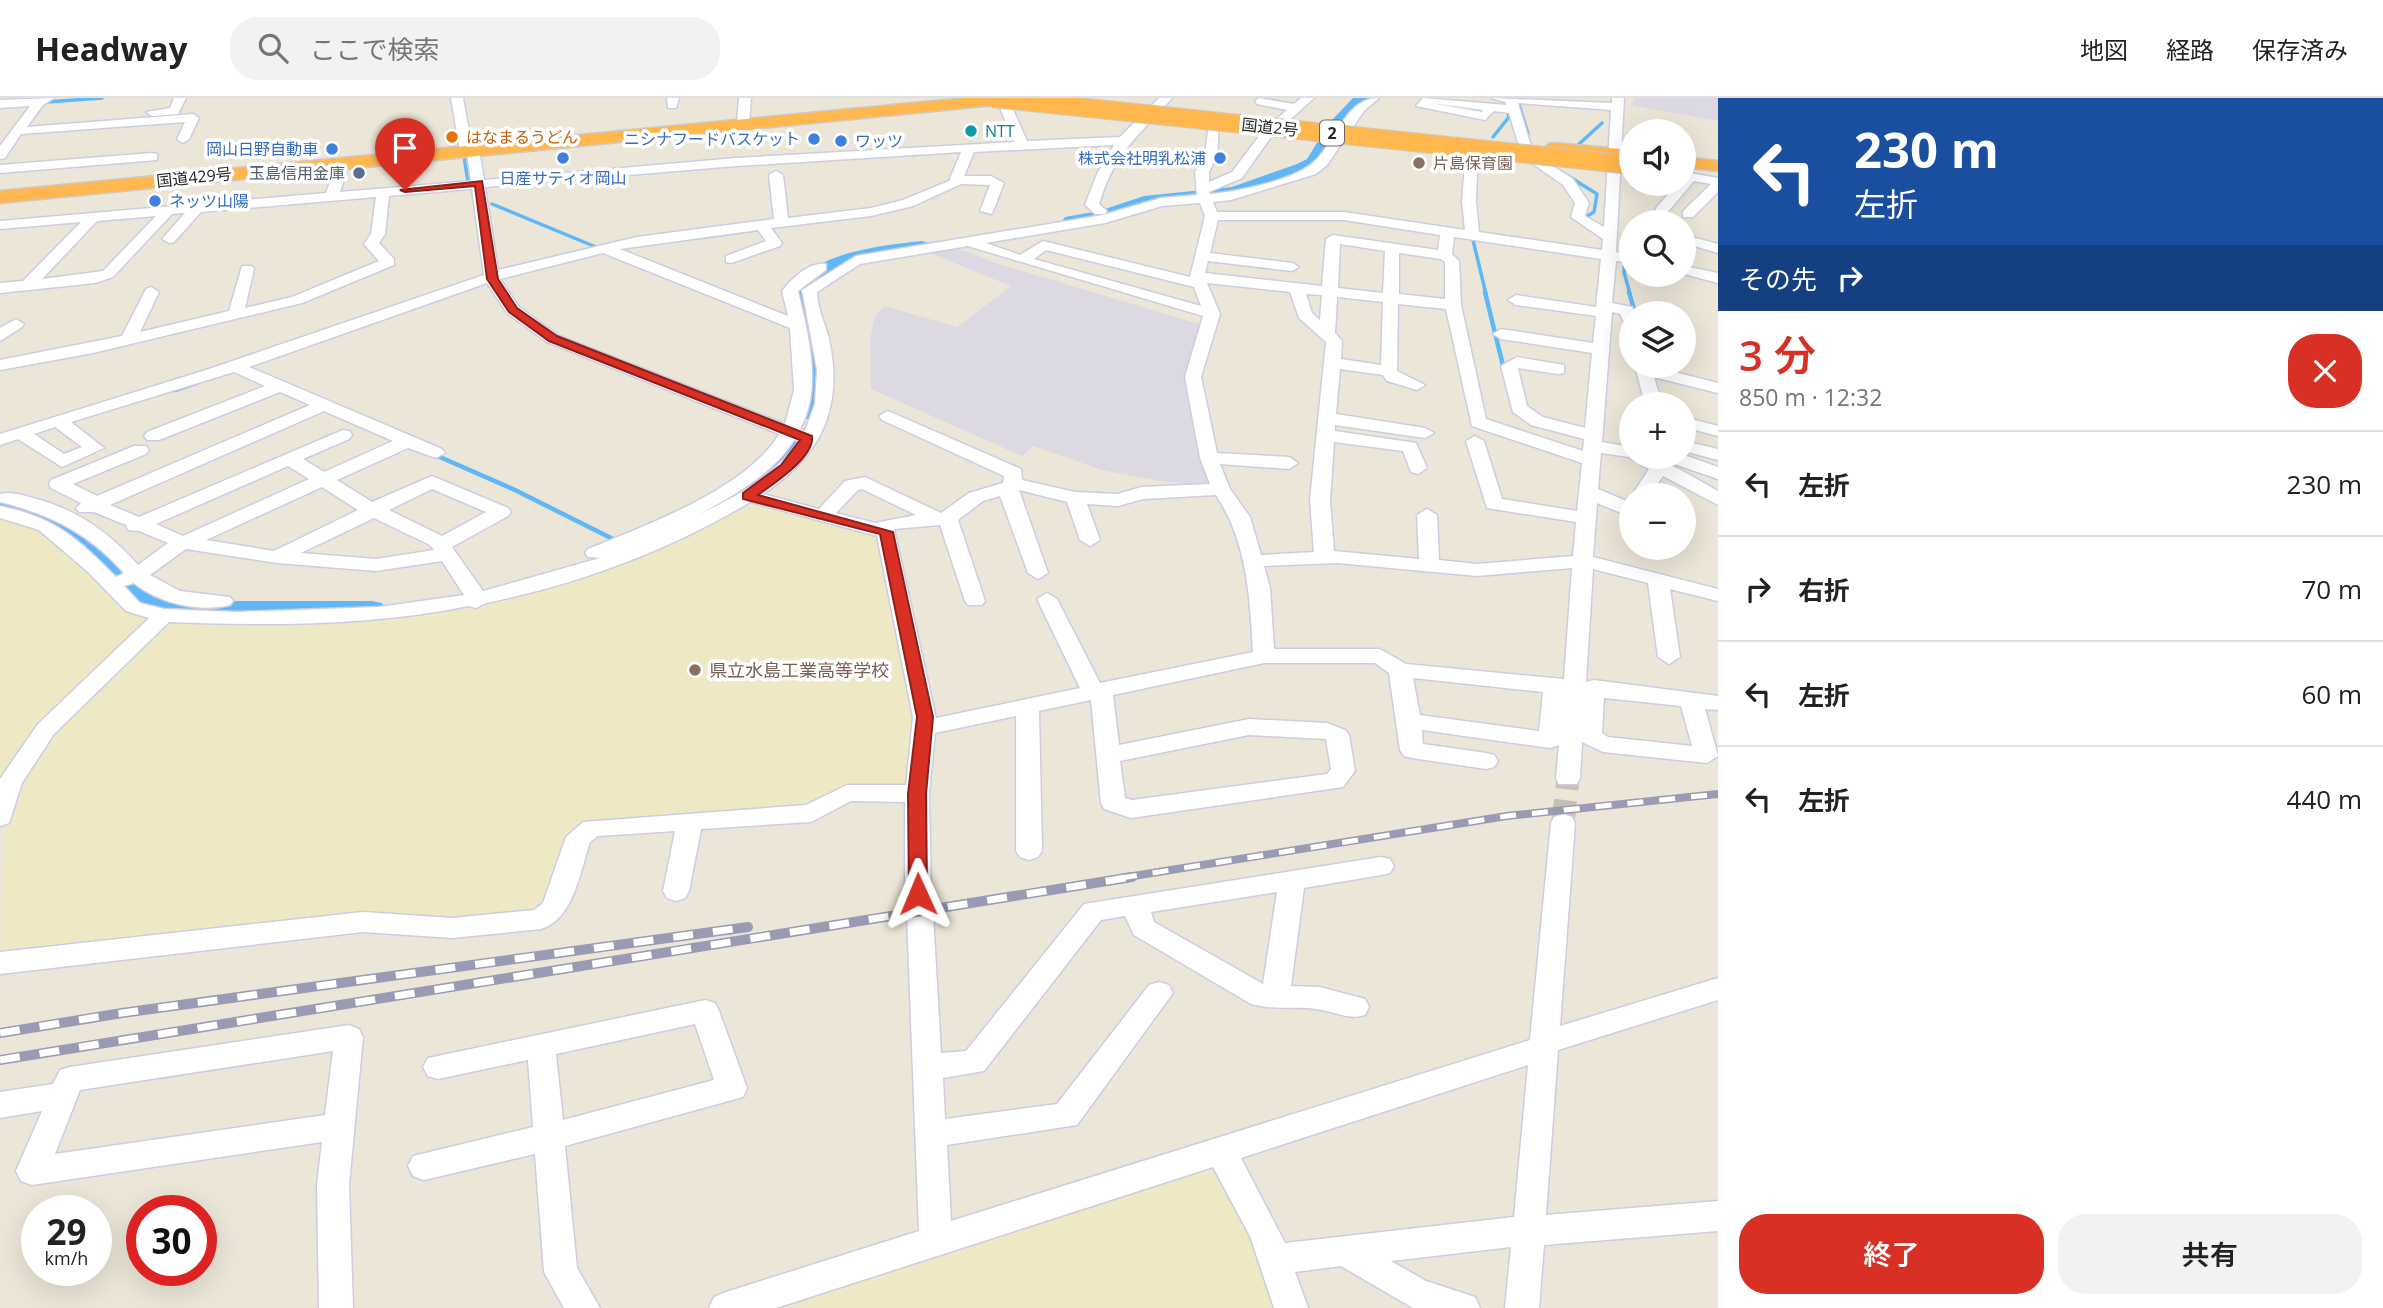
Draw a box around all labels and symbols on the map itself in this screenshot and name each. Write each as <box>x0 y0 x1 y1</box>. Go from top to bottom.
street label: 国道2号 <box>1240 113 1300 141</box>
pin <box>375 118 435 190</box>
place label: NTT <box>985 120 1015 142</box>
road number: 2 <box>1320 120 1344 146</box>
marker: NTT <box>963 123 979 139</box>
place label: はなまるうどん <box>466 126 578 148</box>
place label: ニシナフードバスケット <box>624 128 800 150</box>
marker: はなまるうどん <box>444 129 460 145</box>
place label: ワッツ <box>855 130 903 152</box>
marker: ニシナフードバスケット <box>806 131 822 147</box>
marker: ワッツ <box>833 133 849 149</box>
place label: 岡山日野自動車 <box>206 138 318 160</box>
marker: 岡山日野自動車 <box>324 141 340 157</box>
place label: 株式会社明乳松浦 <box>1078 147 1206 169</box>
marker: 日産サティオ岡山 <box>555 150 571 166</box>
marker: 株式会社明乳松浦 <box>1212 150 1228 166</box>
place label: 片島保育園 <box>1433 152 1513 174</box>
marker: 片島保育園 <box>1411 155 1427 171</box>
street label: 国道429号 <box>155 162 233 192</box>
place label: 玉島信用金庫 <box>249 162 345 184</box>
marker: 玉島信用金庫 <box>351 165 367 181</box>
place label: 日産サティオ岡山 <box>499 167 627 189</box>
place label: ネッツ山陽 <box>169 190 249 212</box>
marker: ネッツ山陽 <box>147 193 163 209</box>
place label: 県立水島工業高等学校 <box>709 658 889 682</box>
marker: 県立水島工業高等学校 <box>687 662 703 678</box>
position arrow <box>881 857 955 931</box>
speed limit sign: 30 <box>126 1195 217 1286</box>

